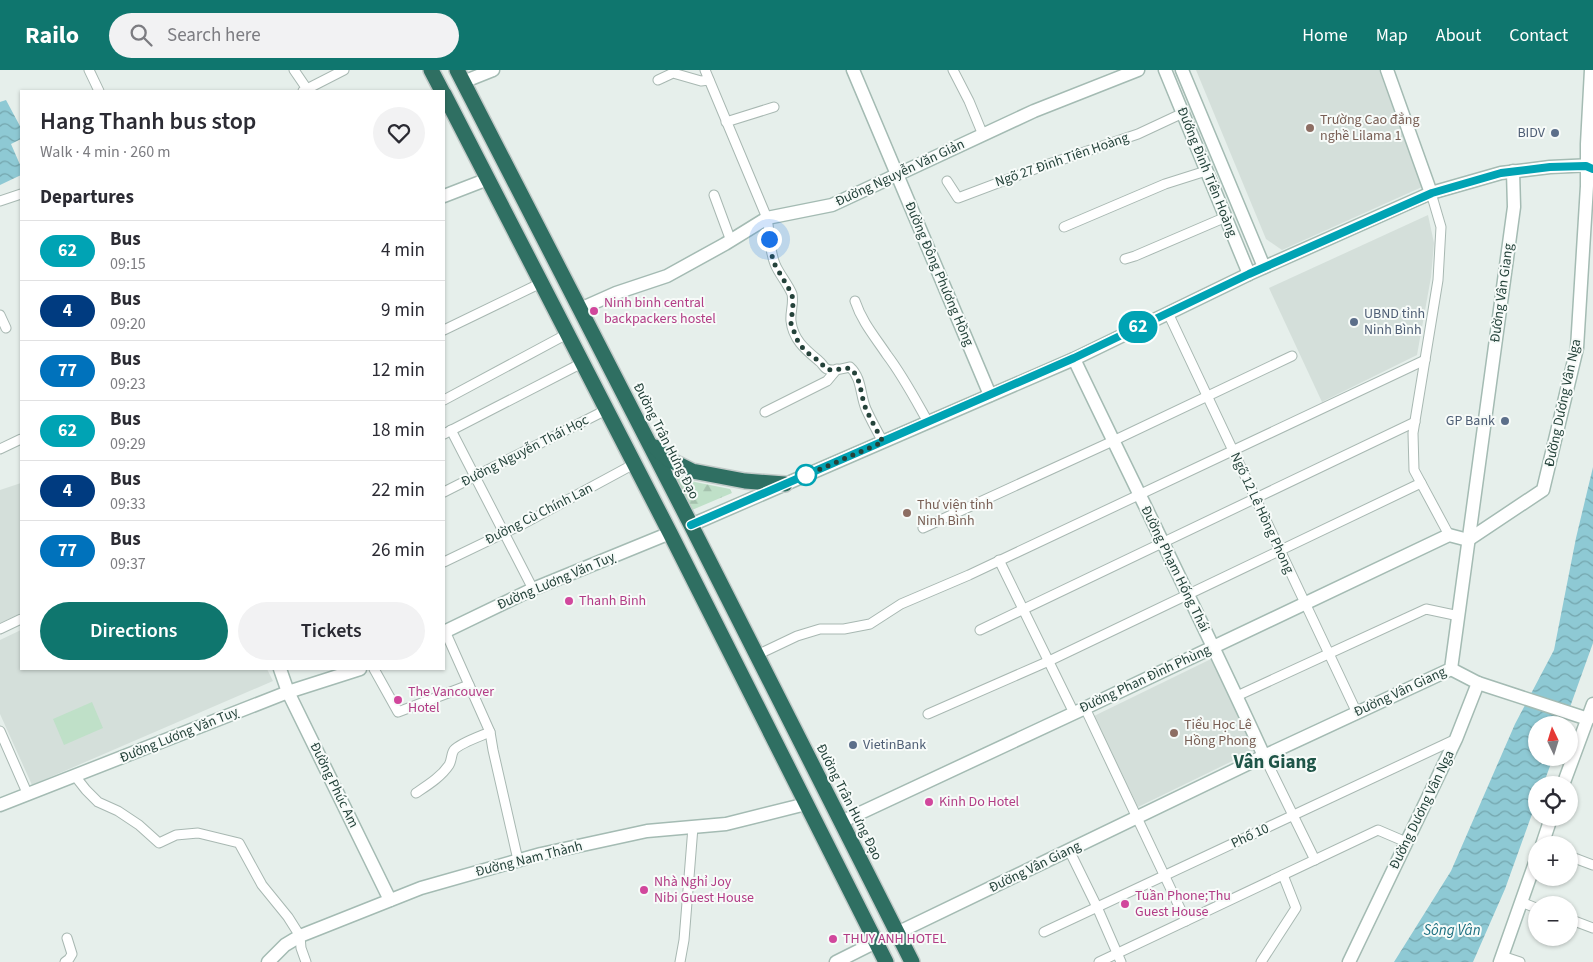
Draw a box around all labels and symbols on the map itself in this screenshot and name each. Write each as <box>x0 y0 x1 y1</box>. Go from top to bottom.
street label: Đướng Đinh Tiên Hoàng <box>1172 104 1242 240</box>
place label: Trường Cao đẳng nghề Lilama 1 <box>1320 110 1420 146</box>
marker: Trường Cao đẳng nghề Lilama 1 <box>1304 122 1316 134</box>
place label: BIDV <box>1517 123 1546 143</box>
marker: BIDV <box>1549 127 1561 139</box>
street label: Ngõ 27 Đinh Tiên Hoàng <box>993 128 1131 192</box>
street label: Đường Nguyễn Văn Giản <box>832 134 968 212</box>
street label: Đường Đông Phương Hồng <box>899 199 979 349</box>
your location <box>757 227 782 252</box>
street label: Đường Vân Giang <box>1485 242 1519 344</box>
place label: Ninh binh central backpackers hostel <box>604 293 716 329</box>
place label: UBND tỉnh Ninh Bình <box>1364 304 1425 340</box>
marker: Ninh binh central backpackers hostel <box>588 305 600 317</box>
line badge: 62 <box>1116 311 1160 343</box>
marker: UBND tỉnh Ninh Bình <box>1348 316 1360 328</box>
street label: Đường Dương Vân Nga <box>1540 337 1586 469</box>
street label: Đường Trân Hưng Đạo <box>628 379 704 503</box>
street label: Đường Nguyễn Thái Học <box>458 410 593 492</box>
place label: GP Bank <box>1446 411 1495 431</box>
marker: GP Bank <box>1499 415 1511 427</box>
street label: Ngõ 12 Lê Hồng Phong <box>1225 449 1299 577</box>
unlabelled marker <box>795 464 817 486</box>
street label: Đường Cù Chính Lan <box>482 478 596 550</box>
place label: Thư viện tỉnh Ninh Bình <box>917 495 993 531</box>
street label: Đường Phạm Hống Thái <box>1136 502 1214 636</box>
marker: Thư viện tỉnh Ninh Bình <box>901 507 913 519</box>
street label: Đường Lương Văn Tuỵ <box>494 547 619 615</box>
place label: Thanh Binh <box>579 591 646 611</box>
marker: Thanh Binh <box>563 595 575 607</box>
street label: Đường Phan Đình Phùng <box>1076 640 1214 718</box>
street label: Đường Vân Giang <box>1351 662 1449 722</box>
place label: The Vancouver Hotel <box>408 682 494 718</box>
marker: The Vancouver Hotel <box>392 694 404 706</box>
street label: Đường Lương Văn Tuỵ <box>117 702 242 768</box>
place label: Tiểu Học Lê Hồng Phong <box>1184 715 1256 751</box>
north arrow <box>1528 716 1578 766</box>
marker: Tiểu Học Lê Hồng Phong <box>1168 727 1180 739</box>
place label: VietinBank <box>863 735 926 755</box>
street label: Đường Phúc Am <box>305 739 363 831</box>
marker: VietinBank <box>847 739 859 751</box>
street label: Đường Trân Hưng Đạo <box>811 740 887 864</box>
street label: Đường Dương Vân Nga <box>1384 747 1460 873</box>
district label: Vân Giang <box>1233 749 1316 776</box>
place label: Kinh Do Hotel <box>939 792 1020 812</box>
marker: Kinh Do Hotel <box>923 796 935 808</box>
street label: Phố 10 <box>1228 819 1272 853</box>
street label: Đường Nam Thành <box>473 836 585 882</box>
street label: Đường Vân Giang <box>986 836 1084 898</box>
place label: Nhà Nghỉ Joy Nibi Guest House <box>654 872 754 908</box>
marker: Nhà Nghỉ Joy Nibi Guest House <box>638 884 650 896</box>
place label: Tuần Phone;Thu Guest House <box>1135 886 1231 922</box>
marker: Tuần Phone;Thu Guest House <box>1119 898 1131 910</box>
water label: Sông Vân <box>1423 920 1481 941</box>
place label: THUY ANH HOTEL <box>843 929 946 949</box>
marker: THUY ANH HOTEL <box>827 933 839 945</box>

